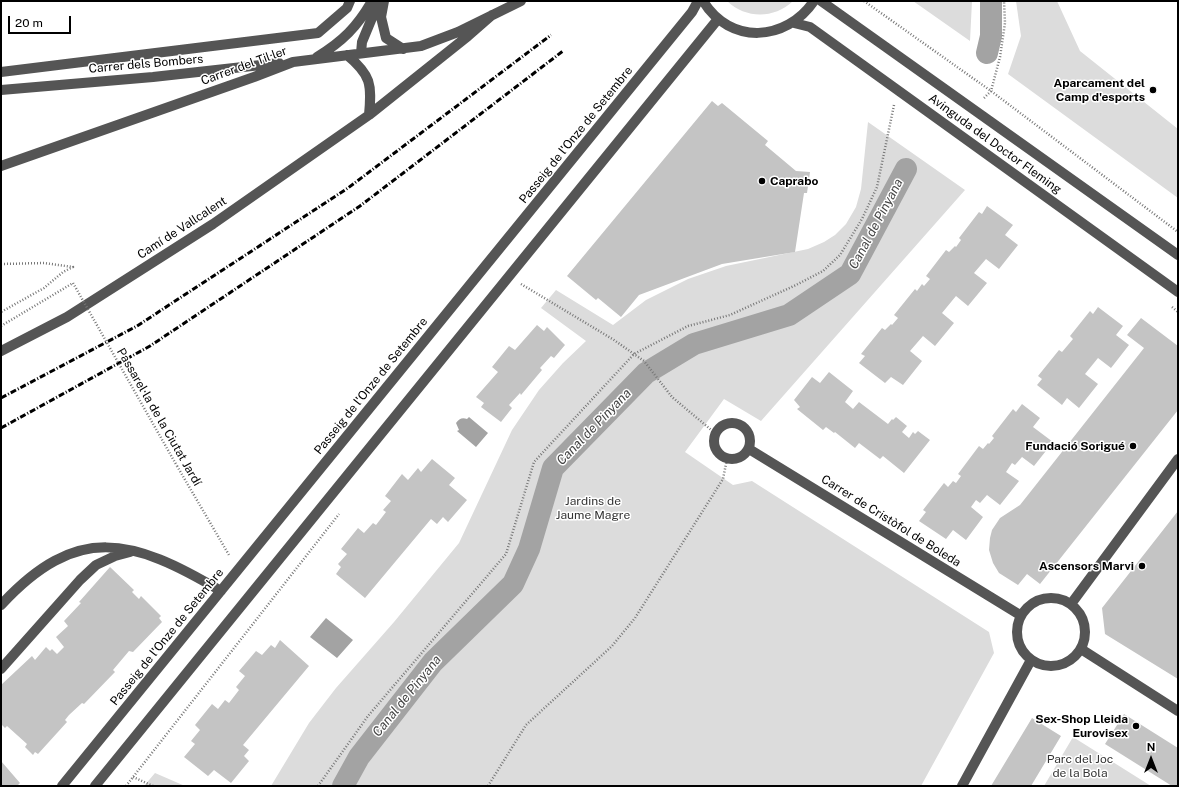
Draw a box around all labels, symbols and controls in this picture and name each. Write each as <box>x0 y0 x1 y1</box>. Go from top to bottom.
scale bar <box>10 8 73 34</box>
text: 20 m <box>15 16 43 30</box>
street label: Carrer del Til·ler <box>199 44 289 88</box>
street label: Carrer dels Bombers <box>88 52 204 76</box>
street label: Passeig de l'Onze de Setembre <box>516 64 636 206</box>
place label: Aparcament del Camp d'esports <box>1054 76 1145 104</box>
marker: Aparcament del Camp d'esports <box>1148 85 1158 95</box>
street label: Avinguda del Doctor Fleming <box>926 91 1064 197</box>
place label: Caprabo <box>770 174 818 188</box>
marker: Caprabo <box>757 176 767 186</box>
water label: Canal de Pinyana <box>846 176 906 272</box>
street label: Camí de Vallcalent <box>135 194 229 262</box>
street label: Passeig de l'Onze de Setembre <box>311 315 431 457</box>
street label: Passarel·la de la Ciutat Jardí <box>114 346 204 488</box>
water label: Canal de Pinyana <box>554 386 634 468</box>
place label: Fundació Sorigué <box>1025 439 1125 453</box>
marker: Fundació Sorigué <box>1128 441 1138 451</box>
street label: Carrer de Cristòfol de Boleda <box>819 472 963 570</box>
park label: Jardins de Jaume Magre <box>556 494 630 522</box>
place label: Ascensors Marvi <box>1039 559 1134 573</box>
marker: Ascensors Marvi <box>1137 561 1147 571</box>
street label: Passeig de l'Onze de Setembre <box>107 566 227 708</box>
water label: Canal de Pinyana <box>369 652 445 740</box>
place label: Sex-Shop Lleida Eurovisex <box>1035 712 1128 740</box>
marker: Sex-Shop Lleida Eurovisex <box>1131 721 1141 731</box>
north arrow <box>1131 739 1171 779</box>
text: N <box>1147 741 1155 753</box>
park label: Parc del Joc de la Bola <box>1047 752 1113 780</box>

